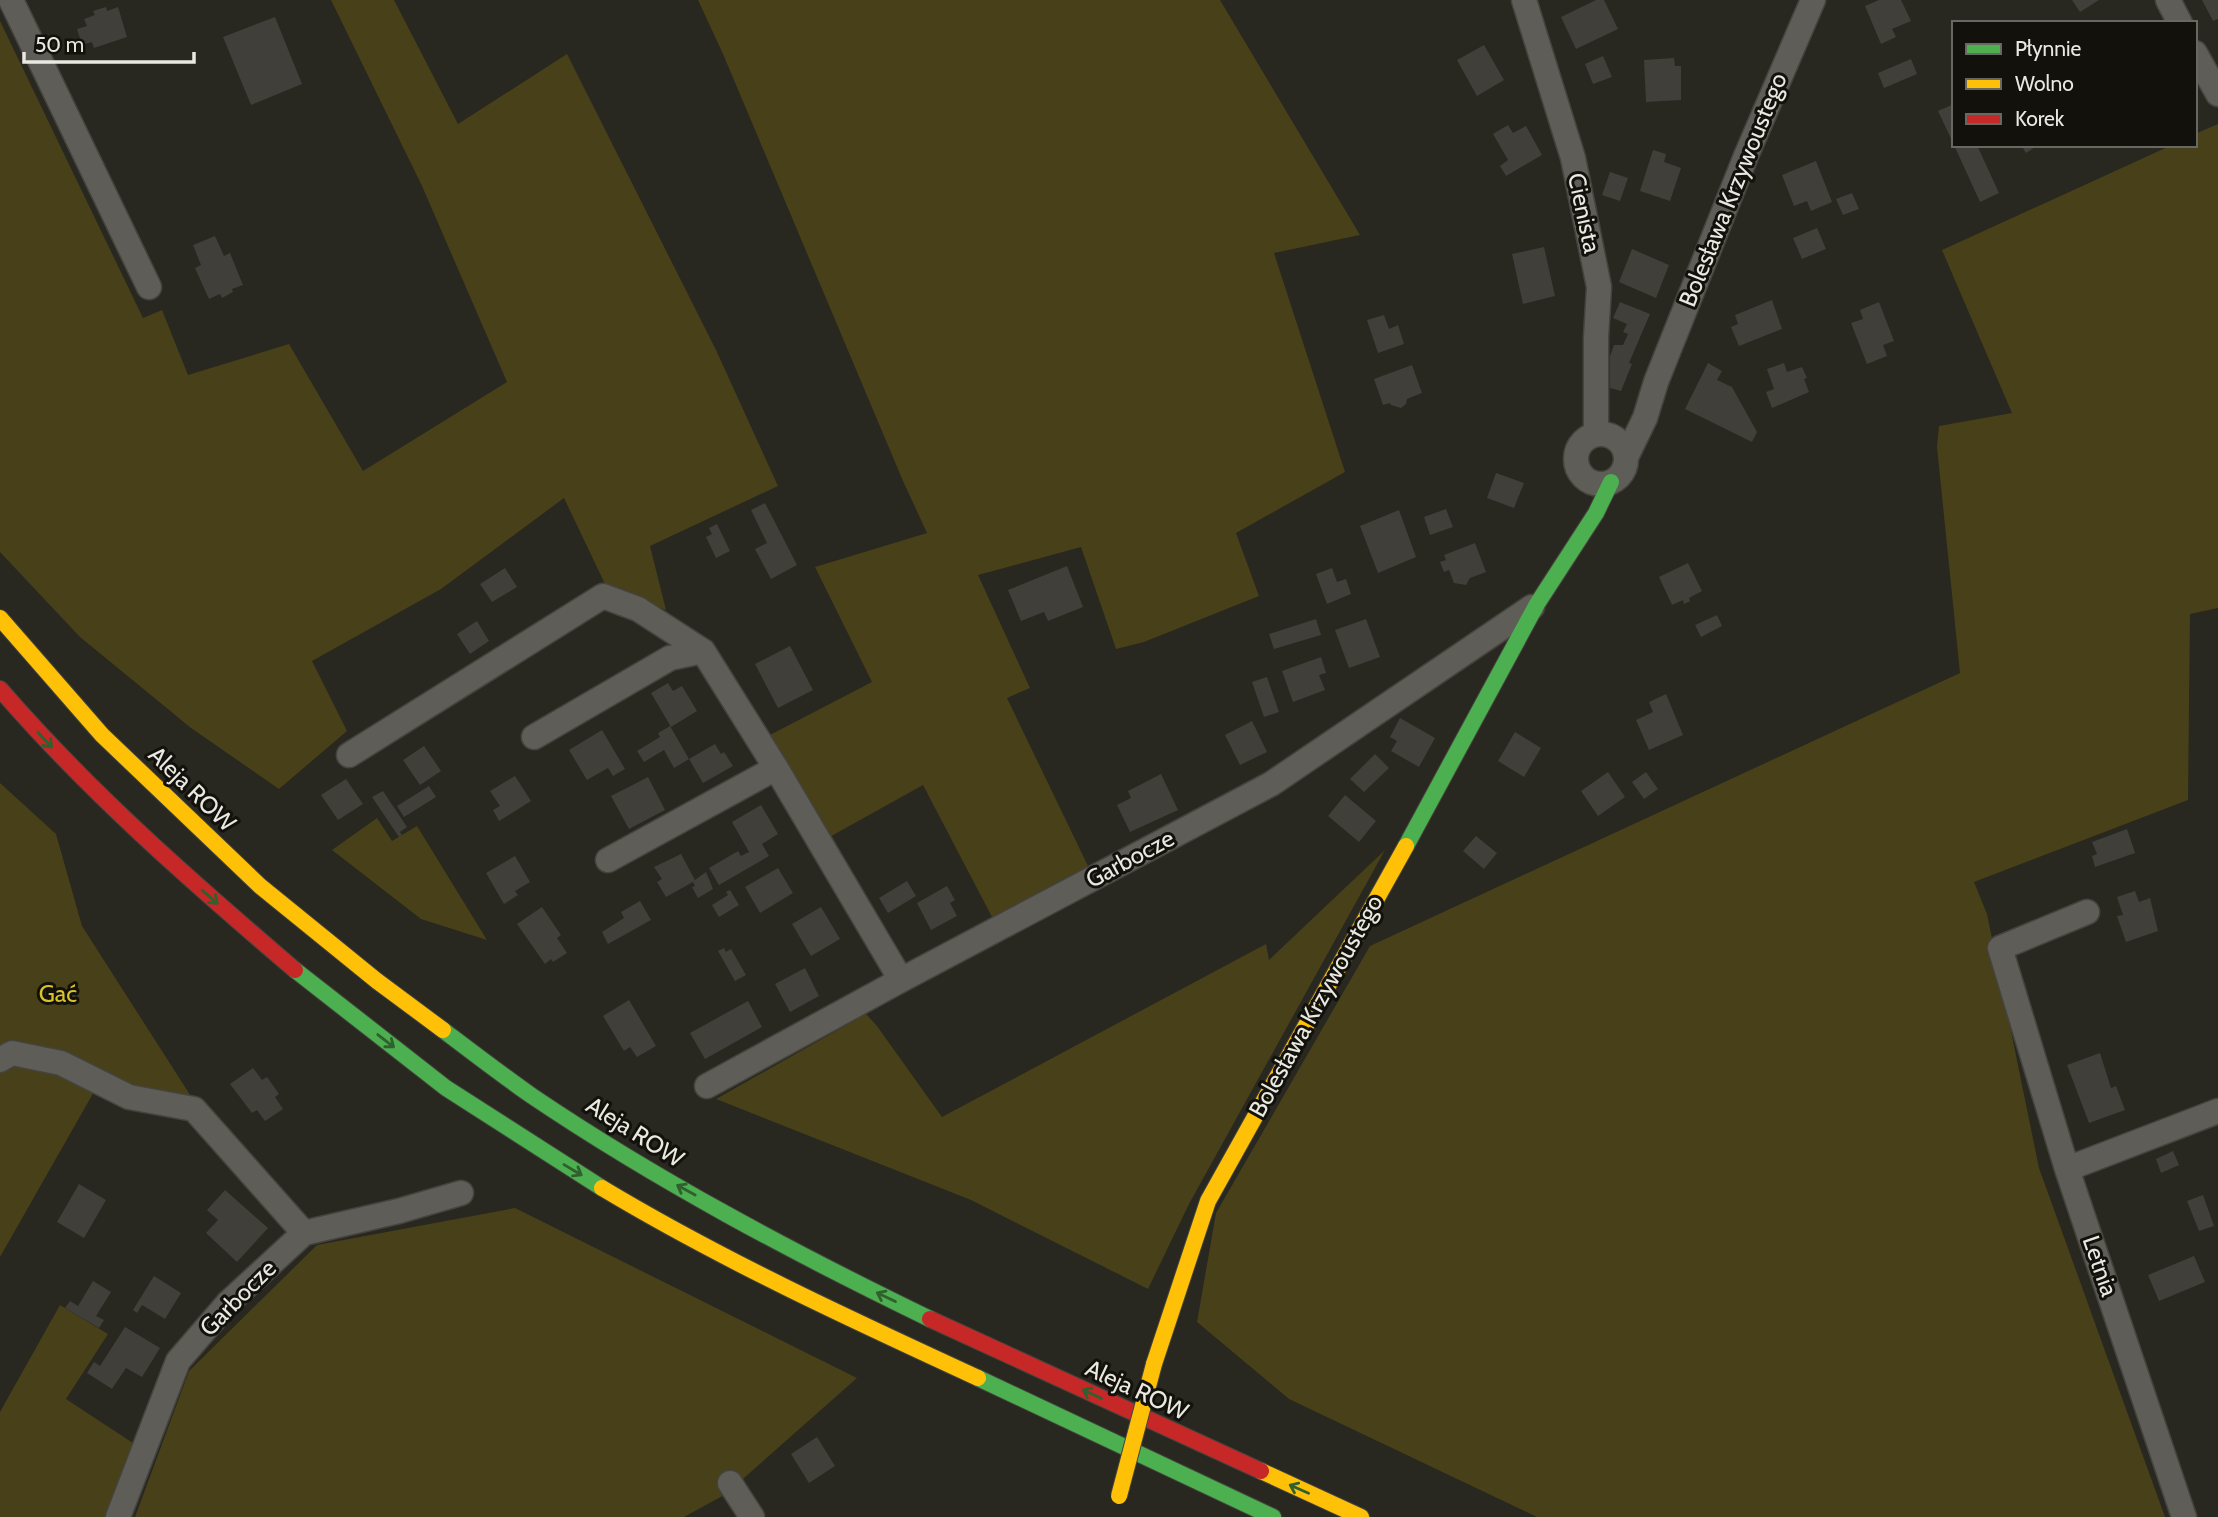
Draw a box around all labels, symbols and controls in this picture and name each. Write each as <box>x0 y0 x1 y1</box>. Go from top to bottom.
scale bar <box>24 21 194 65</box>
legend <box>1952 21 2197 147</box>
text: 50 m <box>35 32 84 57</box>
text: Płynnie <box>2015 36 2082 61</box>
street label: Bolesława Krzywoustego <box>1672 69 1793 311</box>
text: Wolno <box>2015 71 2074 96</box>
text: Korek <box>2015 106 2065 131</box>
street label: Cienista <box>1562 170 1607 256</box>
one-way arrow <box>37 731 53 749</box>
street label: Aleja ROW <box>143 740 242 837</box>
street label: Garbocze <box>1081 823 1179 894</box>
one-way arrow <box>201 889 219 905</box>
street label: Bolesława Krzywoustego <box>1242 890 1389 1122</box>
park label: Gać <box>39 979 77 1008</box>
one-way arrow <box>376 1034 394 1049</box>
street label: Aleja ROW <box>581 1090 690 1173</box>
one-way arrow <box>562 1164 582 1178</box>
one-way arrow <box>676 1183 696 1197</box>
street label: Letnia <box>2077 1232 2124 1300</box>
street label: Garbocze <box>193 1253 282 1342</box>
one-way arrow <box>876 1290 897 1304</box>
street label: Aleja ROW <box>1081 1353 1193 1426</box>
one-way arrow <box>1082 1387 1103 1400</box>
one-way arrow <box>1289 1482 1310 1495</box>

